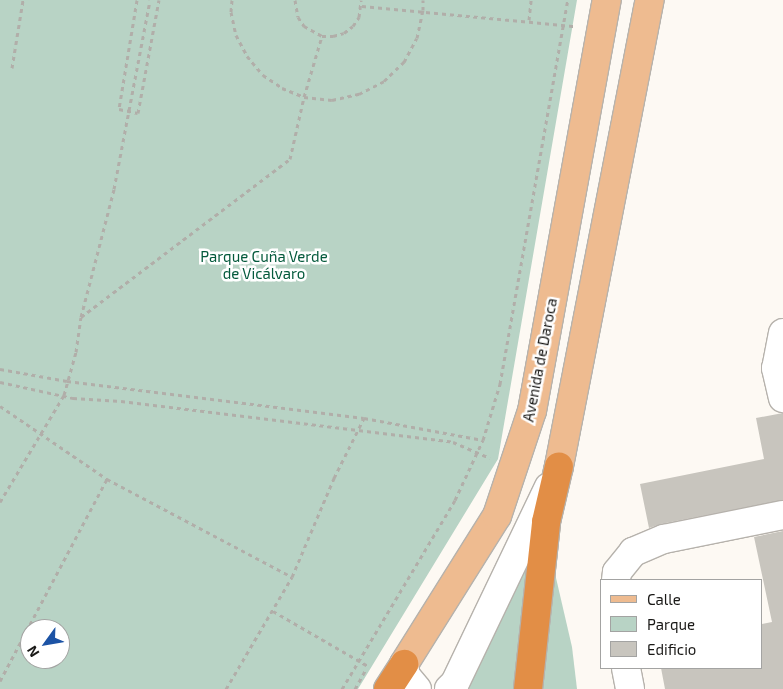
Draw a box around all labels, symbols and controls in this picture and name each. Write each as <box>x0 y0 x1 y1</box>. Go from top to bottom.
park label: Parque Cuña Verde de Vicálvaro <box>200 247 328 282</box>
street label: Avenida de Daroca <box>519 297 561 423</box>
legend <box>600 579 763 669</box>
text: Calle <box>647 590 681 608</box>
text: Parque <box>647 615 695 633</box>
north arrow <box>20 619 70 669</box>
text: Edificio <box>647 640 696 658</box>
text: N <box>23 643 43 660</box>

